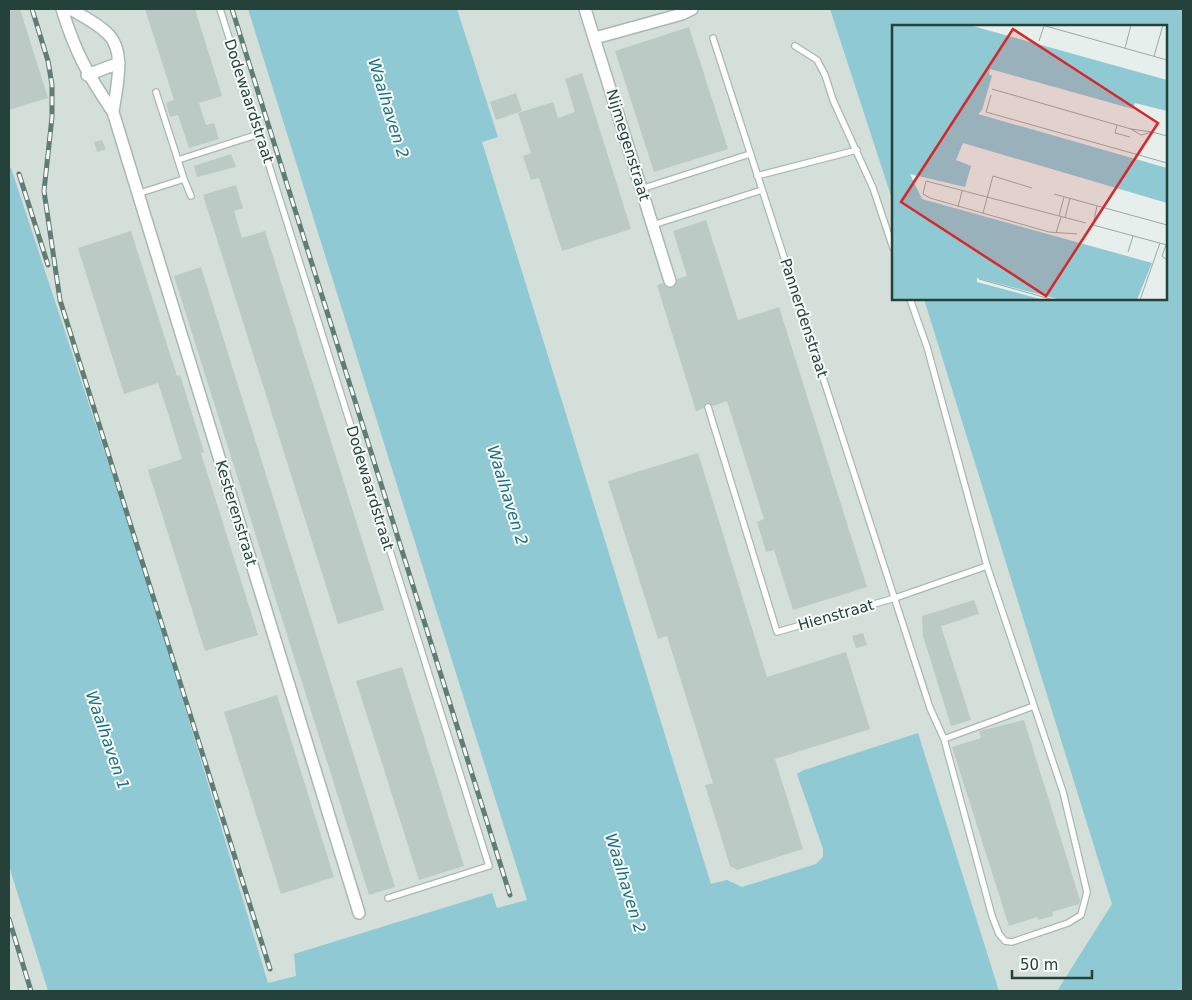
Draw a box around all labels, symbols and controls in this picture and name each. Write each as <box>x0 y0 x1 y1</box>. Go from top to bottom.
inset map <box>892 25 1167 300</box>
street label: Dodewaardstraat <box>220 37 278 166</box>
water label: Waalhaven 2 <box>364 56 413 160</box>
street label: Nijmegenstraat <box>602 87 654 203</box>
street label: Pannerdenstraat <box>776 256 832 380</box>
street label: Dodewaardstraat <box>342 423 398 553</box>
water label: Waalhaven 2 <box>483 443 532 547</box>
street label: Kesterenstraat <box>211 458 261 568</box>
street label: Hienstraat <box>796 596 876 634</box>
water label: Waalhaven 1 <box>82 688 133 792</box>
water label: Waalhaven 2 <box>601 831 650 935</box>
scale bar <box>1012 948 1092 980</box>
text: 50 m <box>1020 956 1058 974</box>

